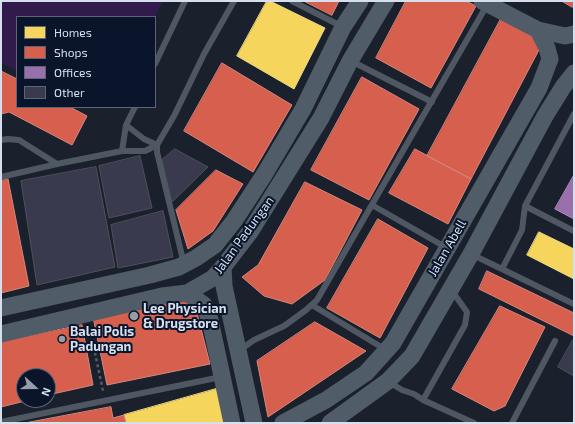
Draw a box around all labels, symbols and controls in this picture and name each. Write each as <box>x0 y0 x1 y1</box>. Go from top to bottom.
legend <box>16 16 156 108</box>
text: Homes <box>54 25 92 39</box>
text: Shops <box>54 45 88 59</box>
text: Offices <box>54 65 91 79</box>
text: Other <box>54 85 85 99</box>
street label: Jalan Padungan <box>211 193 277 277</box>
street label: Jalan Abell <box>424 217 470 279</box>
place label: Lee Physician & Drugstore <box>143 301 227 332</box>
marker: Lee Physician & Drugstore <box>128 310 140 322</box>
place label: Balai Polis Padungan <box>70 324 134 355</box>
marker: Balai Polis Padungan <box>57 334 67 344</box>
north arrow <box>16 368 56 408</box>
text: N <box>39 386 54 398</box>

